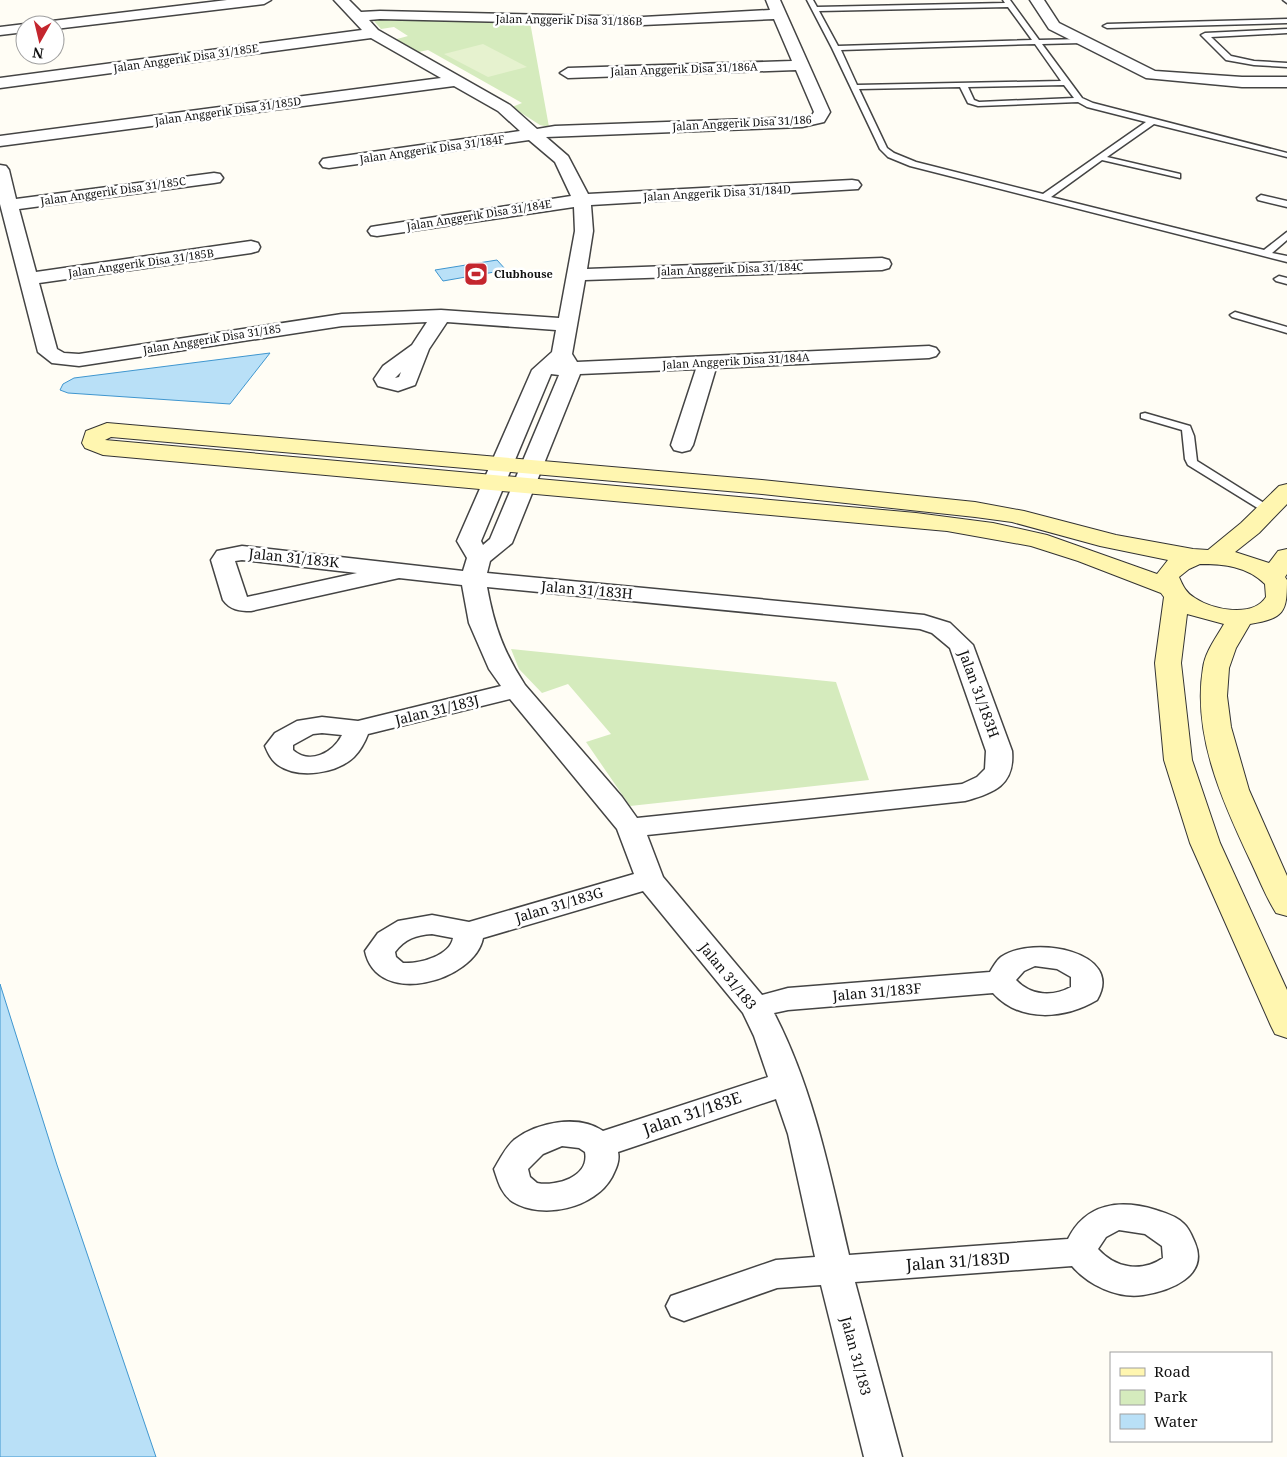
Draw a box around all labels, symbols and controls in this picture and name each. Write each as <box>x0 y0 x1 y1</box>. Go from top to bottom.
street label: Jalan Anggerik Disa 31/186B <box>494 11 643 28</box>
north arrow <box>15 15 65 65</box>
street label: Jalan Anggerik Disa 31/185E <box>111 40 260 75</box>
text: N <box>31 43 45 64</box>
street label: Jalan Anggerik Disa 31/186A <box>609 58 758 79</box>
street label: Jalan Anggerik Disa 31/185D <box>153 93 302 128</box>
street label: Jalan Anggerik Disa 31/186 <box>671 111 812 134</box>
street label: Jalan Anggerik Disa 31/184F <box>358 131 506 166</box>
street label: Jalan Anggerik Disa 31/185C <box>38 173 187 208</box>
street label: Jalan Anggerik Disa 31/184D <box>642 181 791 204</box>
street label: Jalan Anggerik Disa 31/184E <box>404 196 553 234</box>
street label: Jalan Anggerik Disa 31/185B <box>66 245 215 280</box>
street label: Jalan Anggerik Disa 31/184C <box>656 258 804 279</box>
sports icon: Clubhouse <box>463 261 489 287</box>
place label: Clubhouse <box>494 266 553 281</box>
street label: Jalan Anggerik Disa 31/185 <box>141 320 282 357</box>
street label: Jalan Anggerik Disa 31/184A <box>661 349 810 372</box>
street label: Jalan 31/183K <box>247 543 340 572</box>
street label: Jalan 31/183H <box>539 576 634 603</box>
street label: Jalan 31/183H <box>954 646 1004 740</box>
street label: Jalan 31/183J <box>392 690 481 729</box>
street label: Jalan 31/183G <box>512 882 605 927</box>
street label: Jalan 31/183 <box>695 937 761 1013</box>
street label: Jalan 31/183F <box>831 978 922 1005</box>
street label: Jalan 31/183E <box>639 1086 744 1140</box>
street label: Jalan 31/183D <box>904 1246 1011 1276</box>
street label: Jalan 31/183 <box>837 1313 876 1398</box>
legend <box>1110 1352 1272 1442</box>
text: Road <box>1154 1361 1190 1381</box>
text: Park <box>1154 1386 1188 1406</box>
text: Water <box>1154 1411 1197 1431</box>

